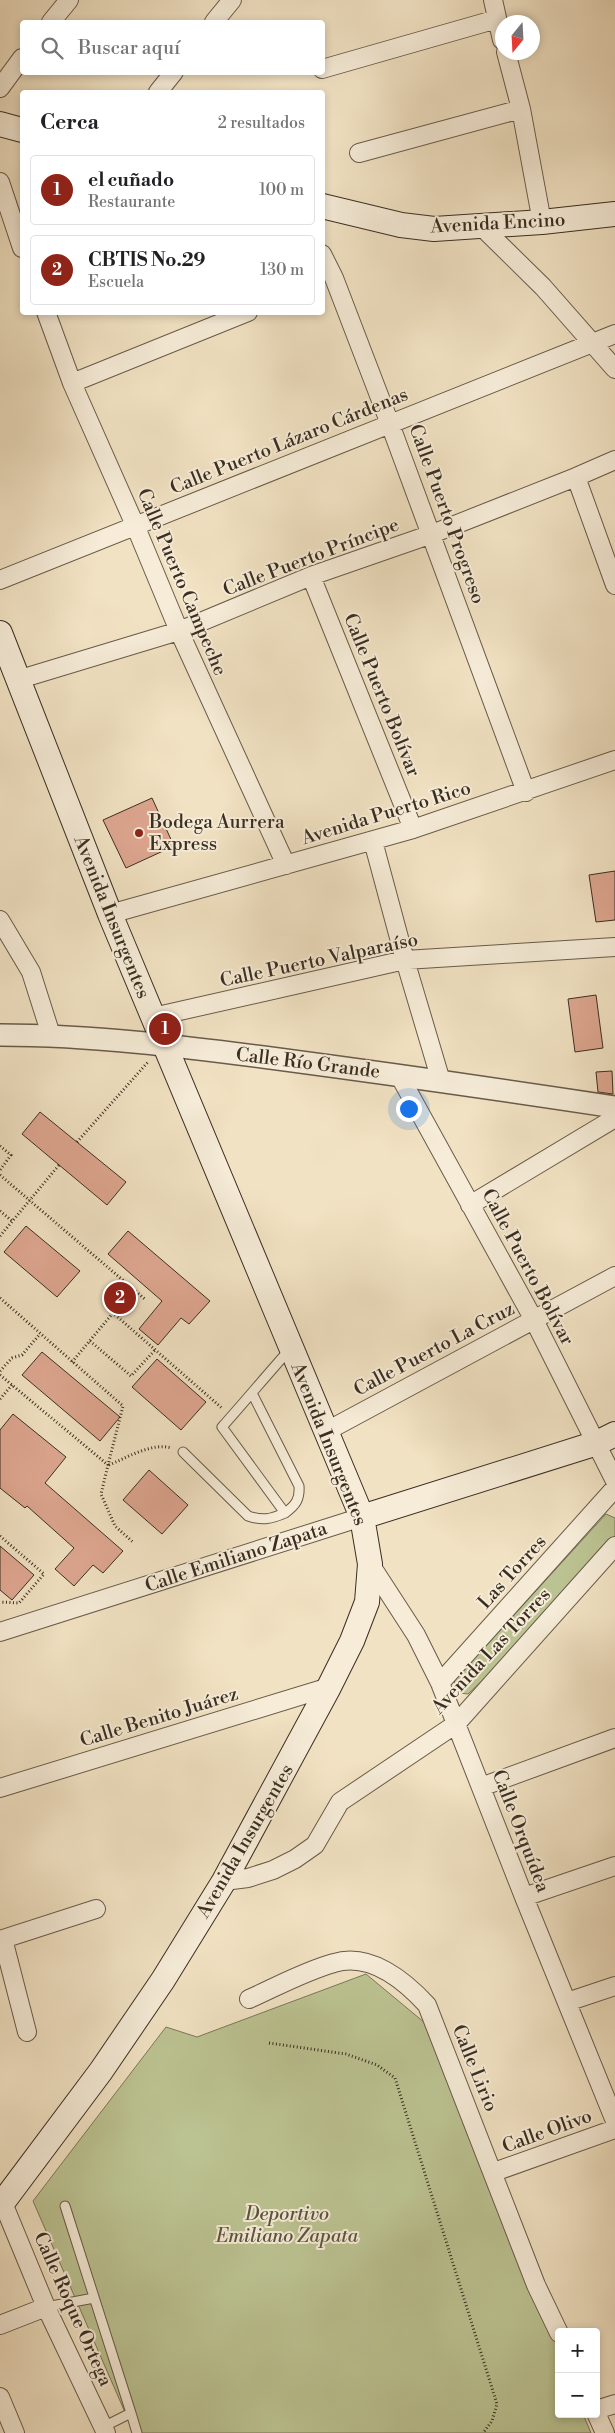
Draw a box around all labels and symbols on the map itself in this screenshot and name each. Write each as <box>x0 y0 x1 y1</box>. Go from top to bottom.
north arrow <box>495 15 540 60</box>
street label: Avenida Encino <box>429 207 566 239</box>
street label: Calle Puerto Lázaro Cárdenas <box>166 382 412 500</box>
street label: Calle Puerto Progreso <box>403 421 491 607</box>
street label: Calle Puerto Campeche <box>132 485 232 679</box>
street label: Calle Puerto Príncipe <box>220 512 402 602</box>
street label: Calle Puerto Bolívar <box>338 610 426 780</box>
street label: Avenida Puerto Rico <box>297 776 474 850</box>
place label: Bodega Aurrera Express <box>148 810 285 856</box>
marker: Bodega Aurrera Express <box>133 827 145 839</box>
street label: Avenida Insurgentes <box>68 831 156 1002</box>
street label: Calle Puerto Valparaíso <box>218 927 420 993</box>
pin: 1 <box>149 1010 181 1048</box>
street label: Calle Río Grande <box>235 1042 381 1084</box>
your location <box>396 1096 422 1122</box>
street label: Calle Puerto Bolívar <box>477 1185 579 1349</box>
pin: 2 <box>104 1279 136 1317</box>
street label: Calle Puerto La Cruz <box>349 1296 519 1402</box>
street label: Avenida Insurgentes <box>285 1358 373 1529</box>
street label: Calle Emiliano Zapata <box>142 1516 330 1598</box>
street label: Las Torres <box>473 1530 551 1614</box>
street label: Avenida Las Torres <box>426 1583 556 1720</box>
street label: Calle Benito Juárez <box>77 1682 241 1752</box>
street label: Avenida Insurgentes <box>191 1760 299 1923</box>
street label: Calle Orquídea <box>487 1766 555 1896</box>
street label: Calle Lirio <box>447 2021 503 2115</box>
street label: Calle Olivo <box>499 2104 595 2158</box>
park label: Deportivo Emiliano Zapata <box>215 2202 358 2248</box>
street label: Calle Roque Ortega <box>28 2228 118 2390</box>

